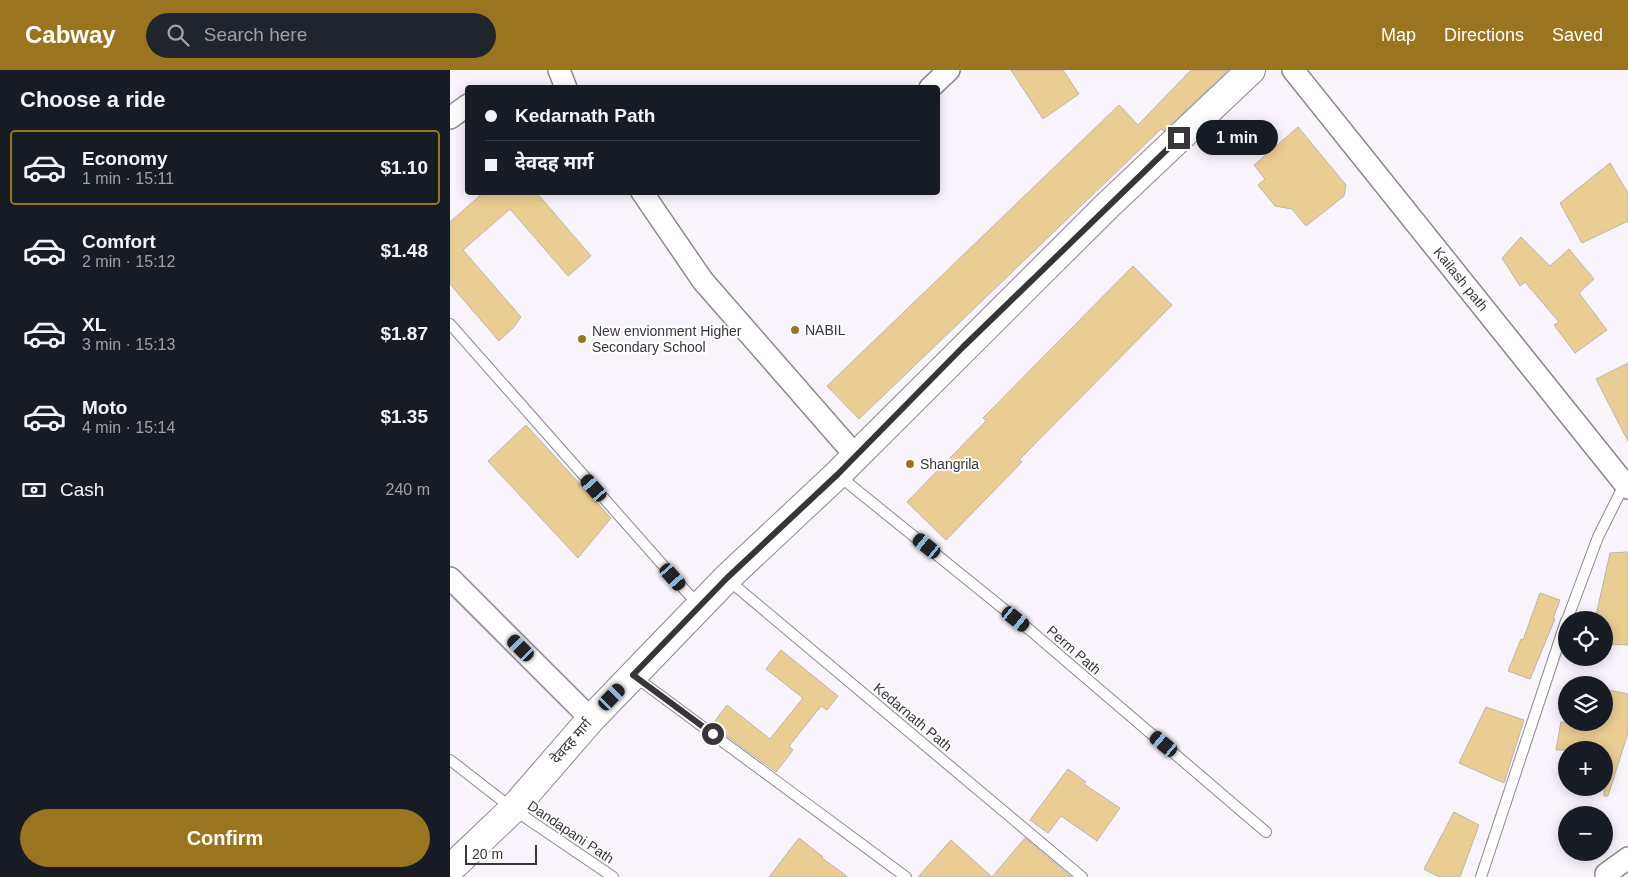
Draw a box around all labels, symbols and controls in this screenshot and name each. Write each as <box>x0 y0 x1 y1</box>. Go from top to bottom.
search box <box>146 13 496 58</box>
text: Cabway <box>25 21 116 48</box>
icon: search <box>164 21 192 49</box>
text: Search here <box>204 24 307 45</box>
text: Map <box>1381 25 1416 45</box>
text: Directions <box>1444 25 1524 45</box>
text: Saved <box>1552 25 1603 45</box>
text: Choose a ride <box>20 87 165 112</box>
text: Kedarnath Path <box>515 105 655 126</box>
callout: 1 min <box>1196 120 1279 156</box>
route end <box>1168 127 1190 149</box>
text: 1 min <box>1216 129 1258 146</box>
icon: car <box>22 145 67 190</box>
text: Economy <box>82 148 168 169</box>
text: देवदह मार्ग <box>515 152 594 173</box>
text: $1.10 <box>380 157 428 178</box>
text: 1 min · 15:11 <box>82 170 174 187</box>
icon: car <box>22 228 67 273</box>
text: Comfort <box>82 231 156 252</box>
text: $1.48 <box>380 240 428 261</box>
street label: Kailash path <box>1431 244 1491 314</box>
text: 2 min · 15:12 <box>82 253 175 270</box>
icon: car <box>22 311 67 356</box>
text: XL <box>82 314 106 335</box>
place label: NABIL <box>805 322 846 338</box>
text: $1.87 <box>380 323 428 344</box>
place label: New envionment Higher Secondary School <box>592 323 742 355</box>
marker: NABIL <box>789 324 801 336</box>
marker: New envionment Higher Secondary School <box>576 333 588 345</box>
text: 3 min · 15:13 <box>82 336 175 353</box>
icon: car <box>22 394 67 439</box>
text: Moto <box>82 397 127 418</box>
text: $1.35 <box>380 406 428 427</box>
text: 4 min · 15:14 <box>82 419 175 436</box>
place label: Shangrila <box>920 456 979 472</box>
marker: Shangrila <box>904 458 916 470</box>
car <box>578 472 609 504</box>
icon: cash <box>20 476 48 504</box>
text: Cash <box>60 479 104 500</box>
text: 240 m <box>386 481 430 498</box>
car <box>910 531 943 561</box>
car <box>657 561 688 593</box>
car <box>999 604 1032 634</box>
map controls <box>1558 611 1613 861</box>
button: locate <box>1558 611 1613 666</box>
street label: Perm Path <box>1044 622 1104 678</box>
car <box>505 632 536 664</box>
button: layers <box>1558 676 1613 731</box>
street label: Kedarnath Path <box>871 680 955 754</box>
car <box>596 681 627 713</box>
street label: देवदह मार्ग <box>547 714 595 767</box>
route start <box>702 723 724 745</box>
car <box>1147 729 1180 759</box>
button: + <box>1558 741 1613 796</box>
street label: Dandapani Path <box>525 797 617 867</box>
button: − <box>1558 806 1613 861</box>
button: Confirm <box>20 809 430 867</box>
scale bar <box>465 842 538 865</box>
text: 20 m <box>472 846 503 862</box>

